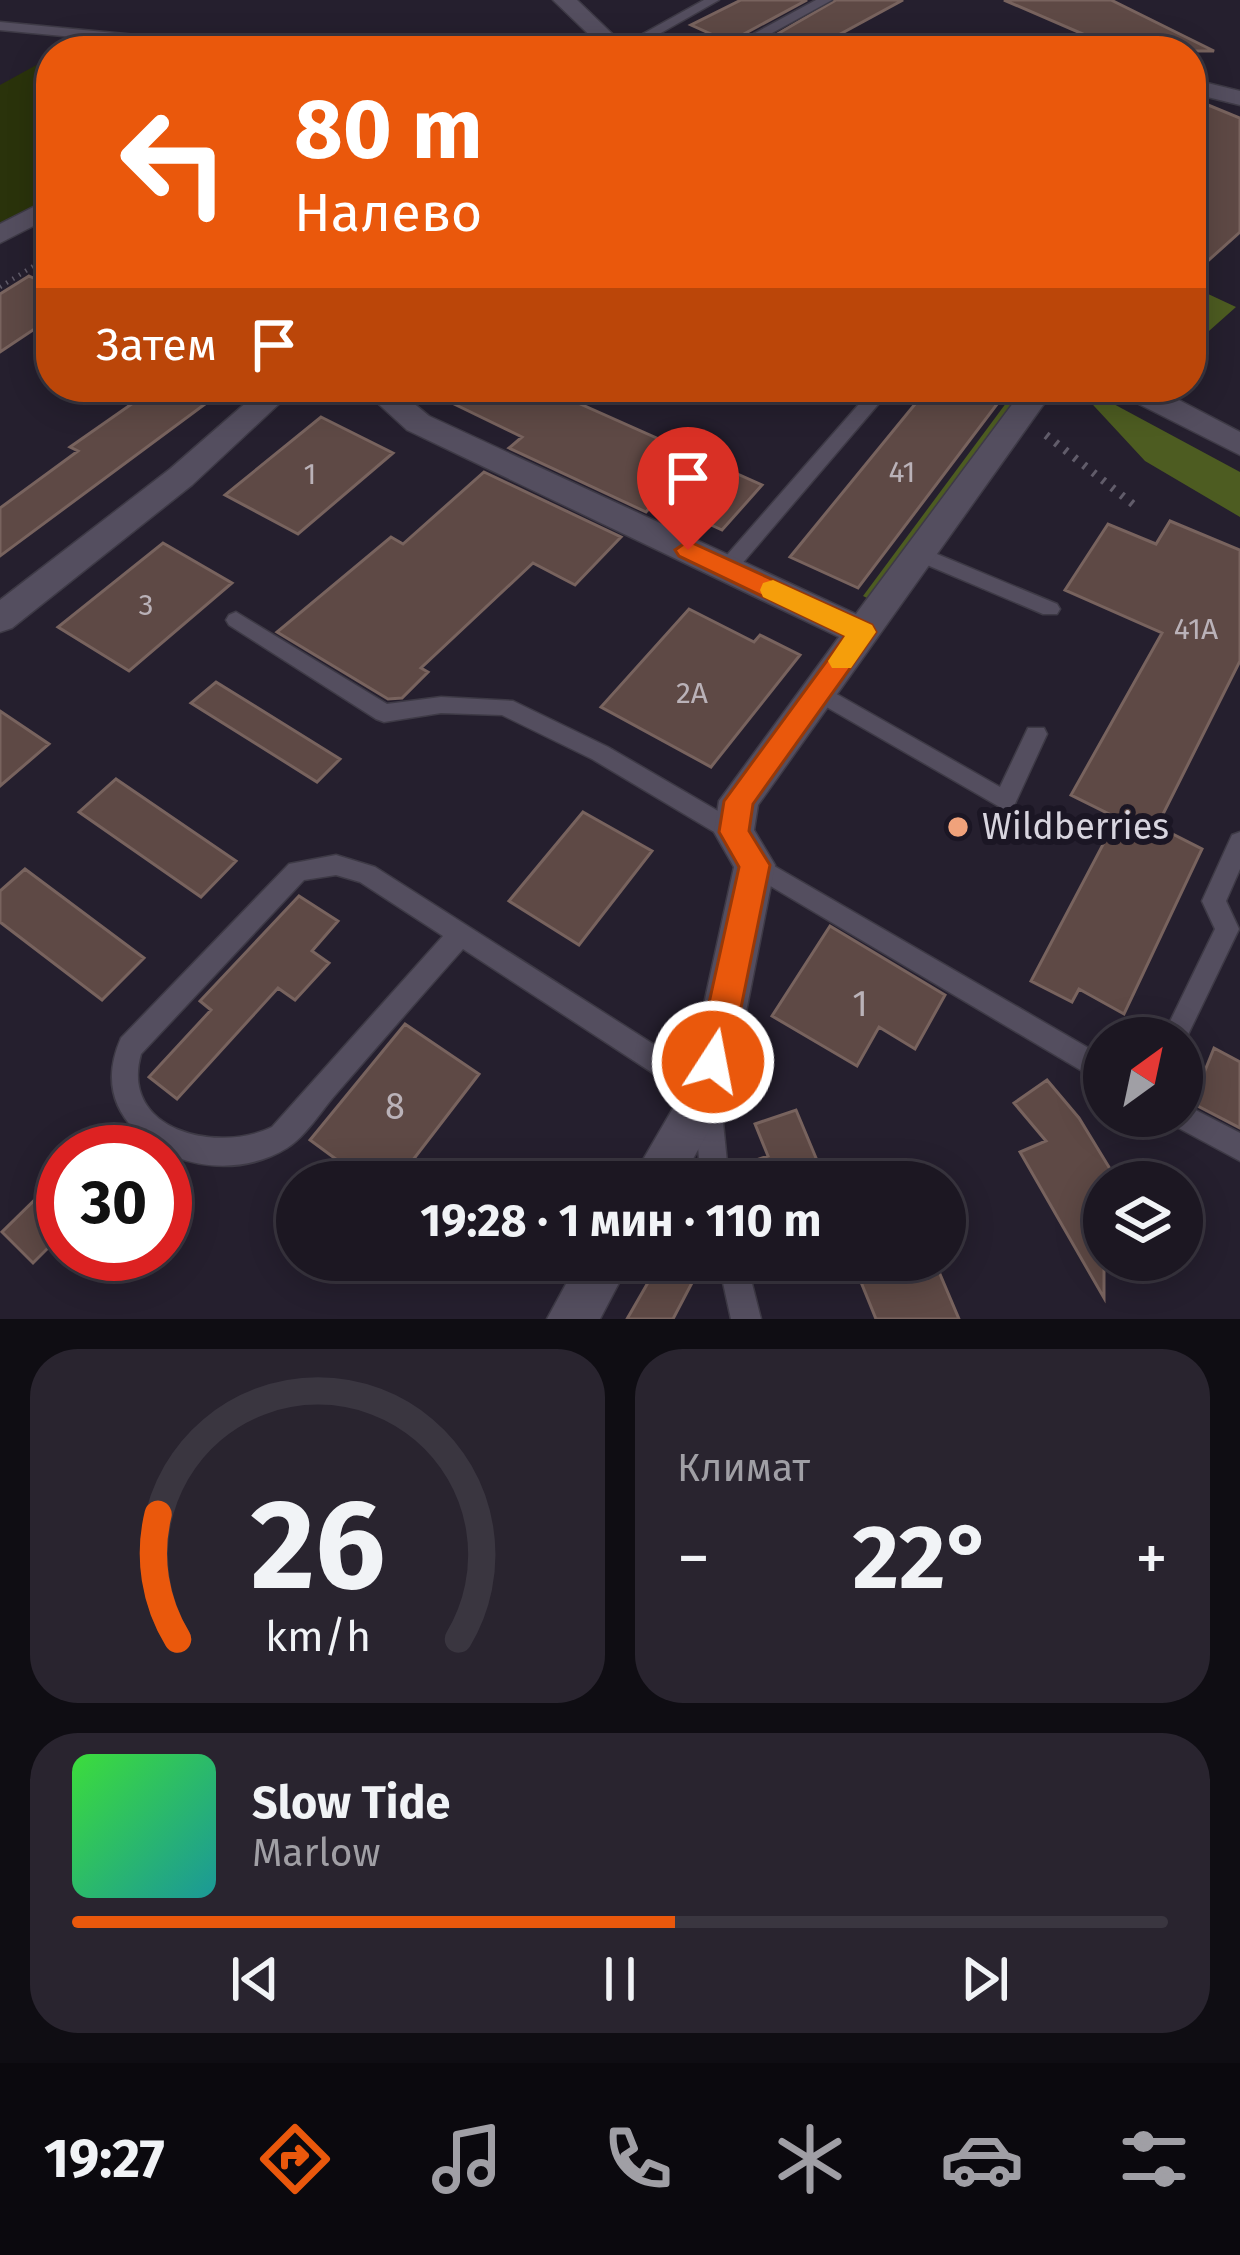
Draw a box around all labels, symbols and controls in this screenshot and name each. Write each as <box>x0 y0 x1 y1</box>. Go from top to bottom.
text: 80 m <box>294 79 483 180</box>
icon: left <box>96 84 252 240</box>
text: Налево <box>294 181 482 245</box>
icon: arrive <box>241 312 307 378</box>
text: Затем <box>96 318 217 372</box>
pin <box>637 427 739 550</box>
icon: arrive <box>655 445 721 511</box>
house number: 41 <box>888 454 916 490</box>
house number: 1 <box>304 456 317 492</box>
house number: 3 <box>139 587 153 623</box>
house number: 41А <box>1174 611 1219 647</box>
house number: 2А <box>676 675 709 711</box>
place label: Wildberries <box>982 805 1169 849</box>
marker: Wildberries <box>945 814 971 840</box>
house number: 1 <box>852 982 868 1026</box>
position arrow <box>650 999 776 1125</box>
north arrow <box>1083 1017 1203 1137</box>
map controls <box>1083 1017 1203 1281</box>
house number: 8 <box>385 1085 405 1129</box>
speed limit sign: 30 <box>36 1125 192 1281</box>
button: layers <box>1083 1161 1203 1281</box>
text: 19:28 · 1 мин · 110 m <box>420 1194 822 1248</box>
text: Климат <box>677 1445 810 1491</box>
text: 26 <box>250 1471 385 1621</box>
text: 22° <box>853 1504 993 1612</box>
text: − <box>677 1519 710 1598</box>
text: + <box>1135 1519 1168 1598</box>
text: km/h <box>264 1611 371 1662</box>
text: Slow Tide <box>252 1776 450 1830</box>
text: Marlow <box>252 1830 381 1876</box>
icon: previous <box>222 1946 288 2012</box>
icon: pause <box>587 1946 653 2012</box>
icon: next <box>952 1946 1018 2012</box>
icon: directions <box>253 2117 337 2201</box>
icon: music <box>425 2117 509 2201</box>
icon: phone <box>596 2117 680 2201</box>
icon: climate <box>768 2117 852 2201</box>
icon: car <box>940 2117 1024 2201</box>
icon: filters <box>1112 2117 1196 2201</box>
text: 19:27 <box>44 2127 165 2191</box>

